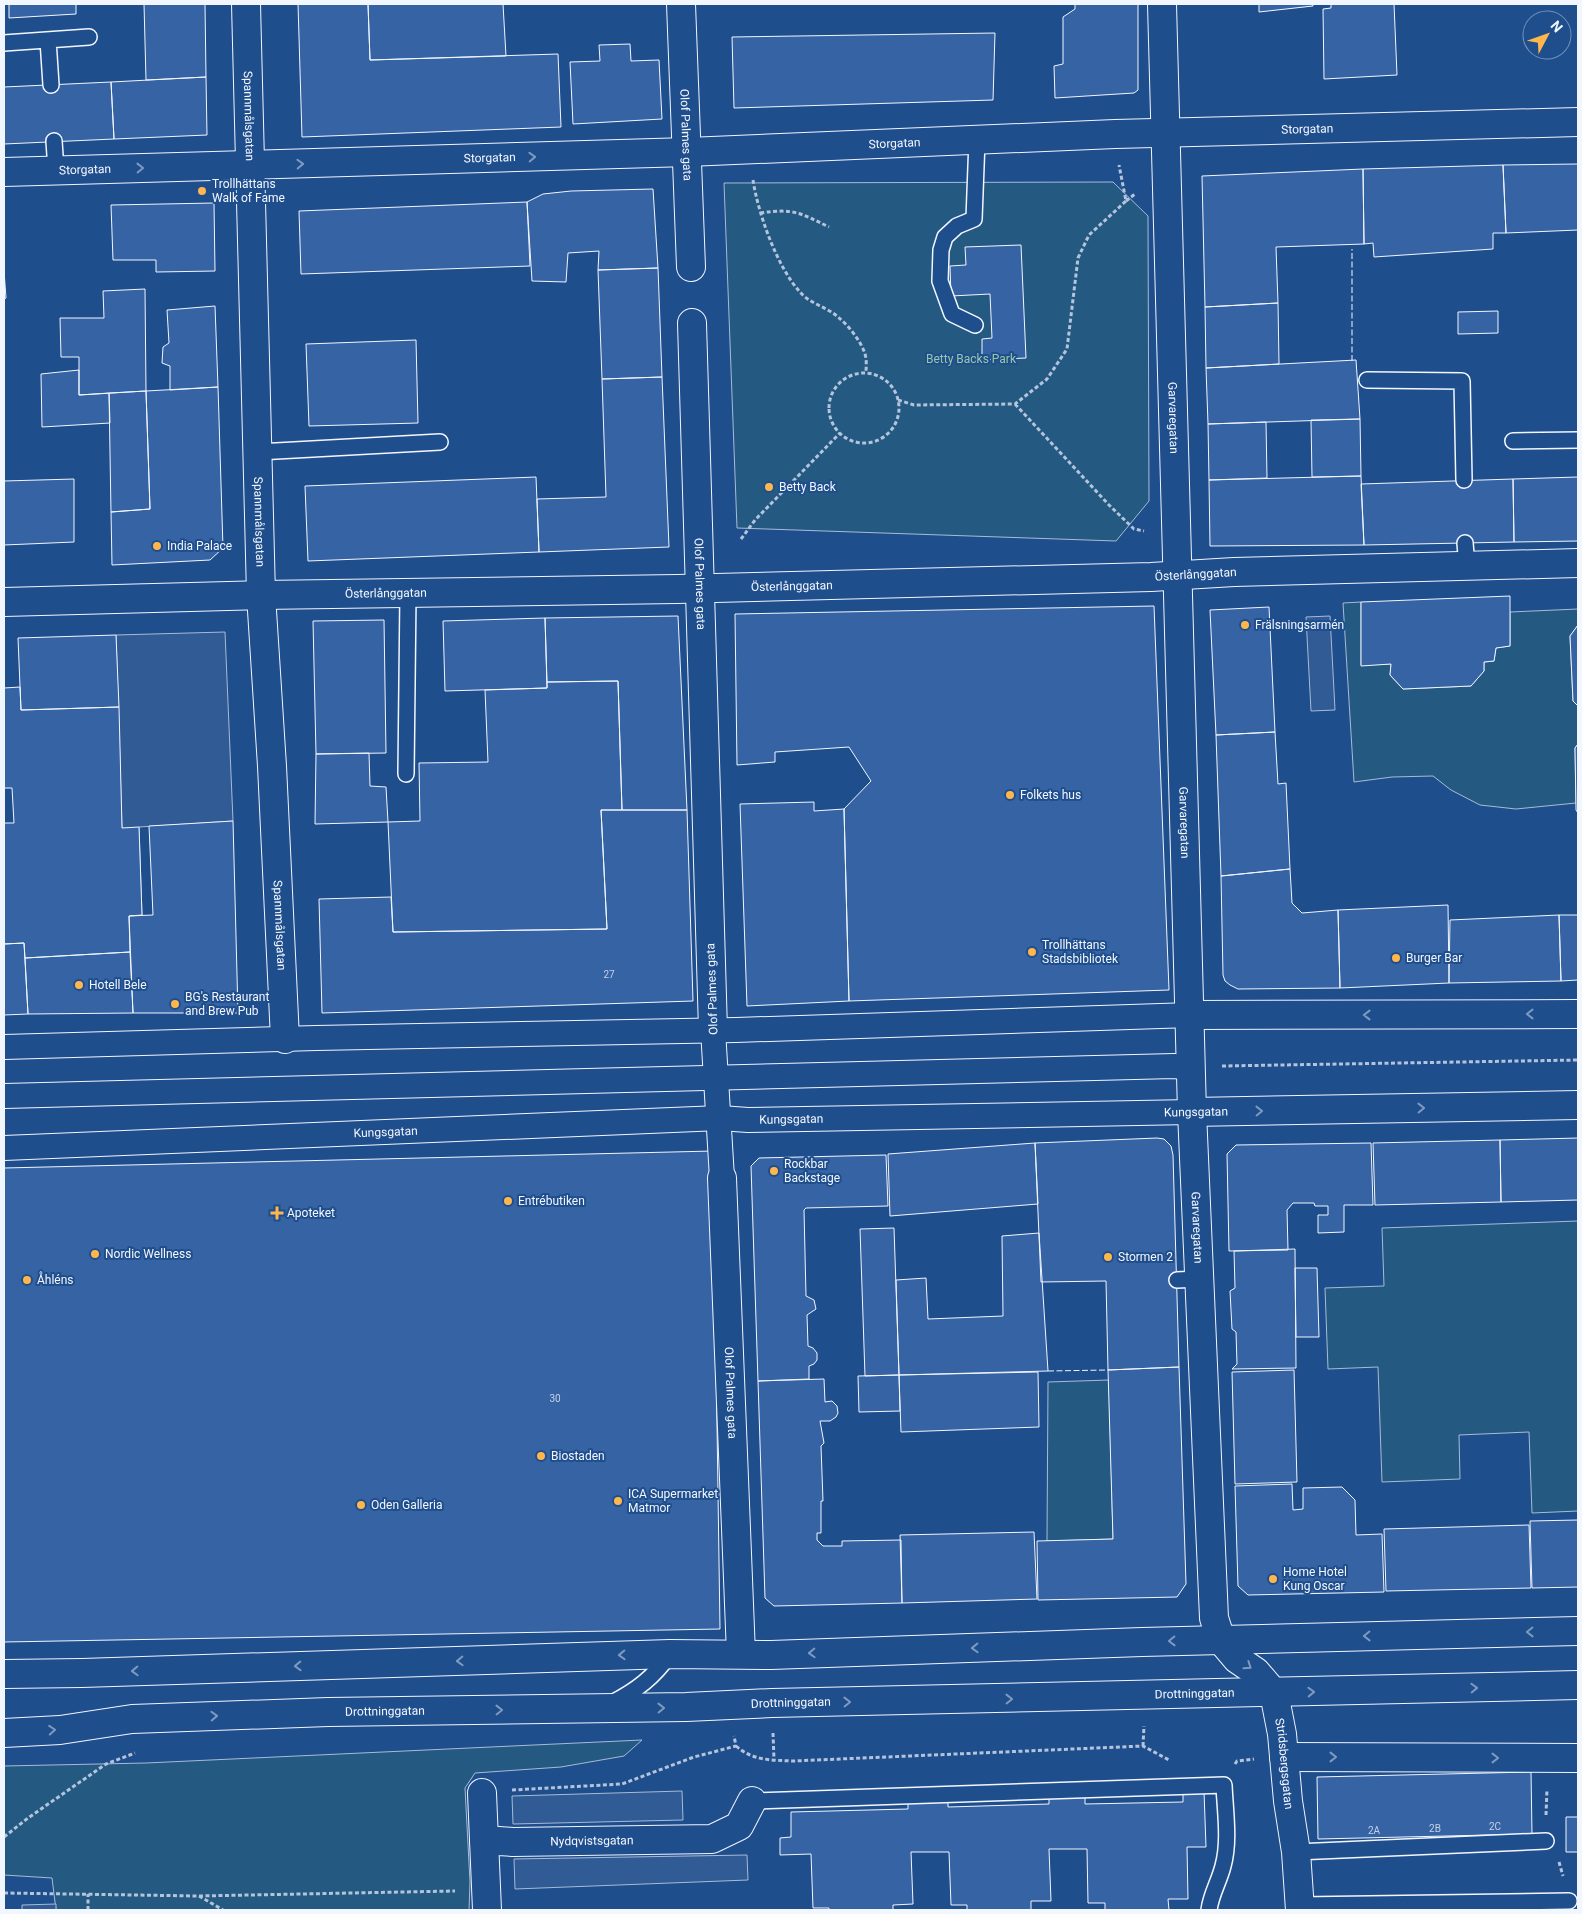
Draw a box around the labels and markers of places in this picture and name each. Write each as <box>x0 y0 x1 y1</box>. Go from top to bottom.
place label: Trollhättans Walk of Fame <box>212 177 285 205</box>
marker: Trollhättans Walk of Fame <box>196 185 208 197</box>
place label: Betty Back <box>779 480 837 494</box>
marker: Betty Back <box>763 481 775 493</box>
place label: India Palace <box>167 539 232 553</box>
marker: India Palace <box>151 540 163 552</box>
place label: Frälsningsarmén <box>1255 618 1344 632</box>
marker: Frälsningsarmén <box>1239 619 1251 631</box>
place label: Folkets hus <box>1020 788 1081 802</box>
marker: Folkets hus <box>1004 789 1016 801</box>
place label: Trollhättans Stadsbibliotek <box>1042 938 1119 966</box>
marker: Trollhättans Stadsbibliotek <box>1026 946 1038 958</box>
place label: Burger Bar <box>1406 951 1462 965</box>
marker: Burger Bar <box>1390 952 1402 964</box>
place label: Hotell Bele <box>89 978 147 992</box>
marker: Hotell Bele <box>73 979 85 991</box>
place label: BG's Restaurant and Brew Pub <box>185 990 269 1018</box>
marker: BG's Restaurant and Brew Pub <box>169 998 181 1010</box>
place label: Rockbar Backstage <box>784 1157 840 1185</box>
marker: Rockbar Backstage <box>768 1165 780 1177</box>
place label: Entrébutiken <box>518 1194 585 1208</box>
marker: Entrébutiken <box>502 1195 514 1207</box>
place label: Apoteket <box>287 1206 335 1220</box>
marker: Apoteket <box>271 1207 283 1219</box>
place label: Nordic Wellness <box>105 1247 191 1261</box>
marker: Nordic Wellness <box>89 1248 101 1260</box>
place label: Stormen 2 <box>1118 1250 1173 1264</box>
marker: Stormen 2 <box>1102 1251 1114 1263</box>
place label: Åhléns <box>37 1271 74 1287</box>
marker: Åhléns <box>21 1274 33 1286</box>
place label: Biostaden <box>551 1449 605 1463</box>
marker: Biostaden <box>535 1450 547 1462</box>
place label: ICA Supermarket Matmor <box>628 1487 718 1515</box>
marker: ICA Supermarket Matmor <box>612 1495 624 1507</box>
place label: Oden Galleria <box>371 1498 442 1512</box>
marker: Oden Galleria <box>355 1499 367 1511</box>
place label: Home Hotel Kung Oscar <box>1283 1565 1347 1593</box>
marker: Home Hotel Kung Oscar <box>1267 1573 1279 1585</box>

